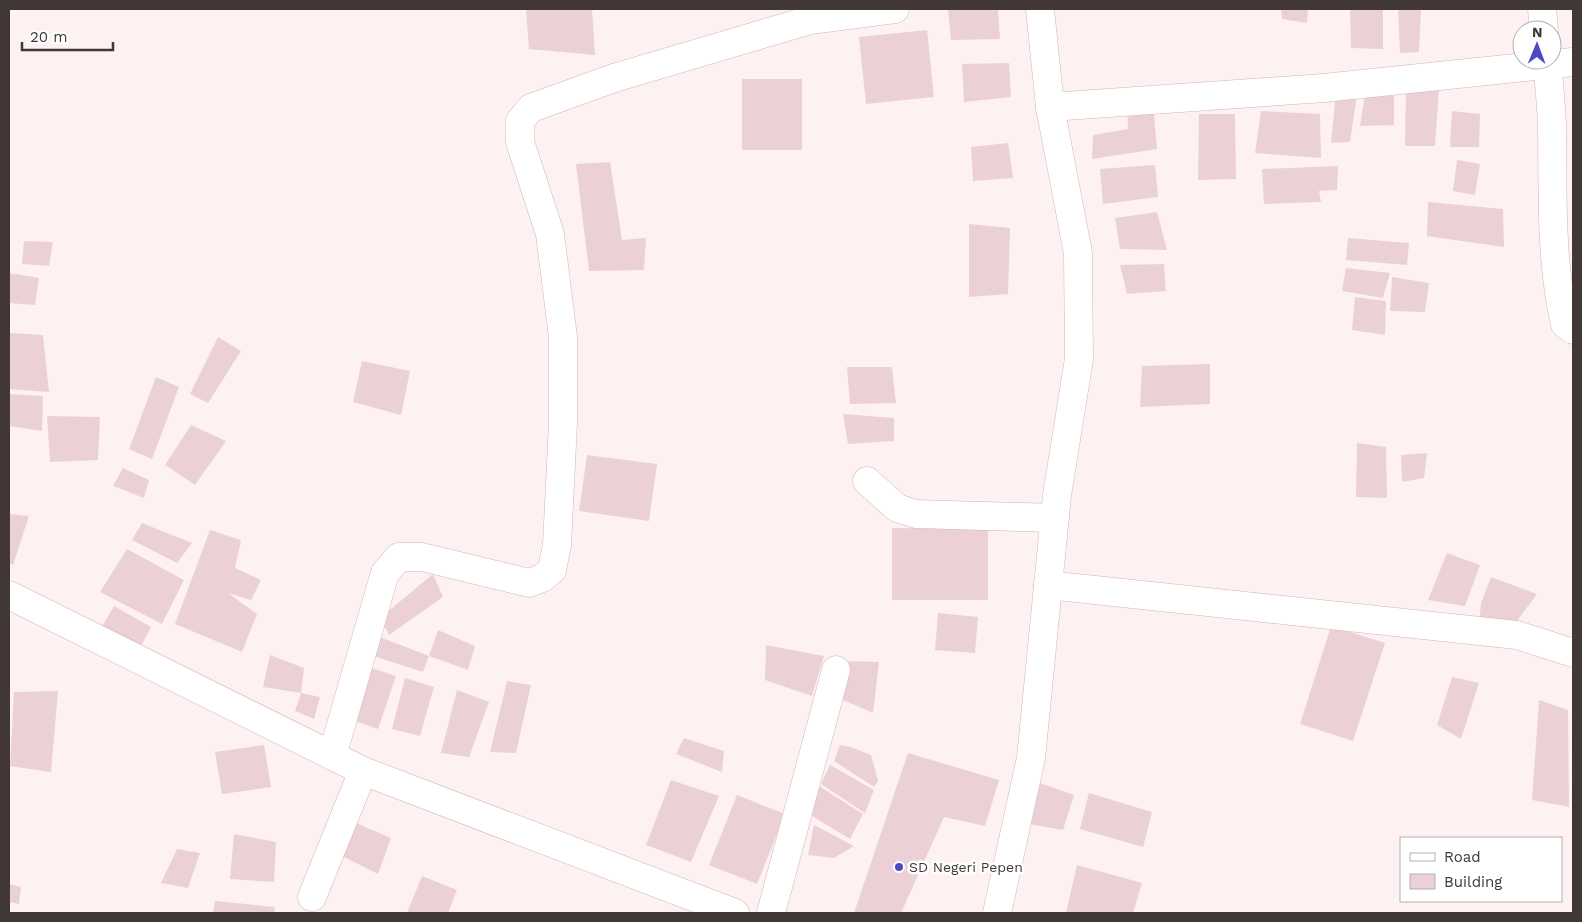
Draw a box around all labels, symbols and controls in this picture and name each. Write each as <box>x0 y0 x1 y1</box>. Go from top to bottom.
scale bar <box>22 20 114 52</box>
north arrow <box>1512 20 1562 70</box>
text: N <box>1532 24 1543 40</box>
text: 20 m <box>30 28 68 46</box>
legend <box>1400 837 1562 902</box>
text: Road <box>1444 848 1481 866</box>
place label: SD Negeri Pepen <box>909 859 1023 875</box>
marker: SD Negeri Pepen <box>893 861 905 873</box>
text: Building <box>1444 873 1502 891</box>

